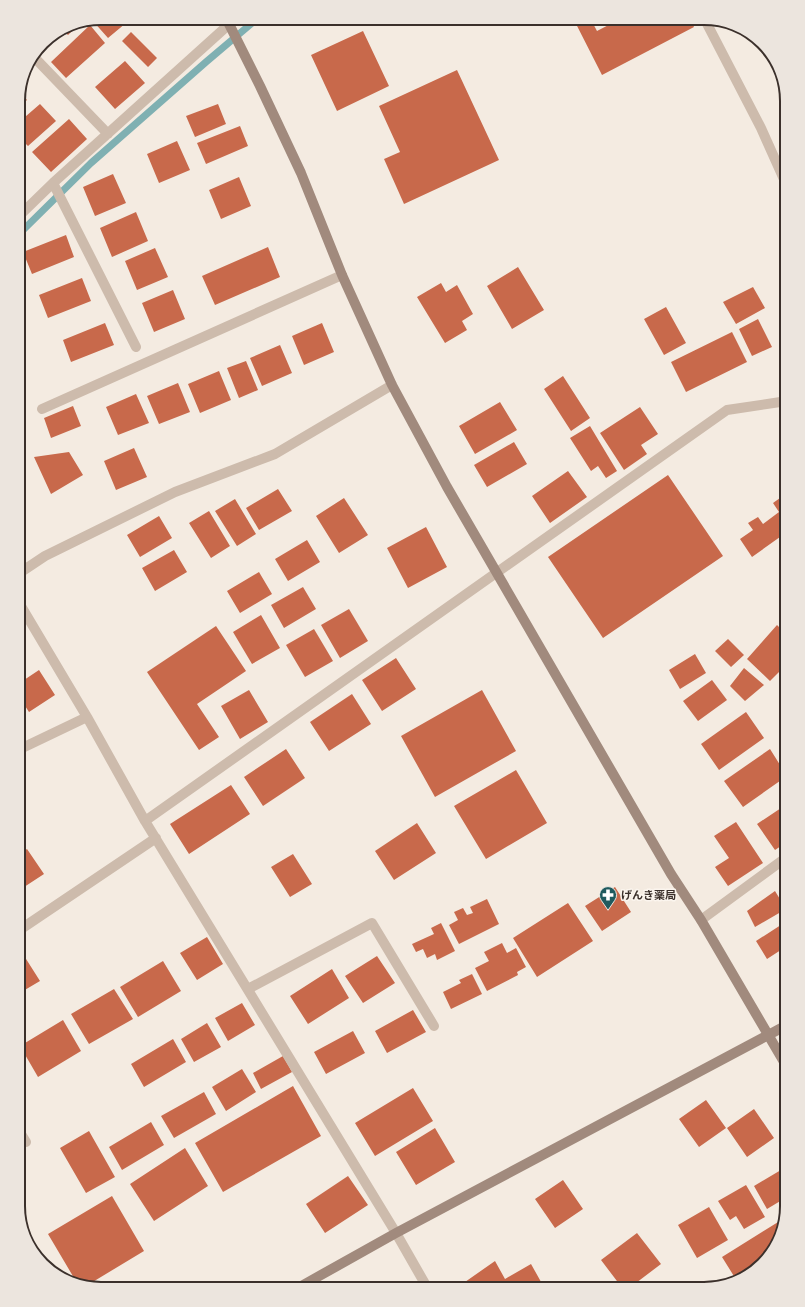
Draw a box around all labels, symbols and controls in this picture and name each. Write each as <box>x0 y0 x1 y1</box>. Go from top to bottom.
pharmacy icon: げんき薬局 <box>598 885 618 910</box>
place label: げんき薬局 <box>621 888 676 903</box>

